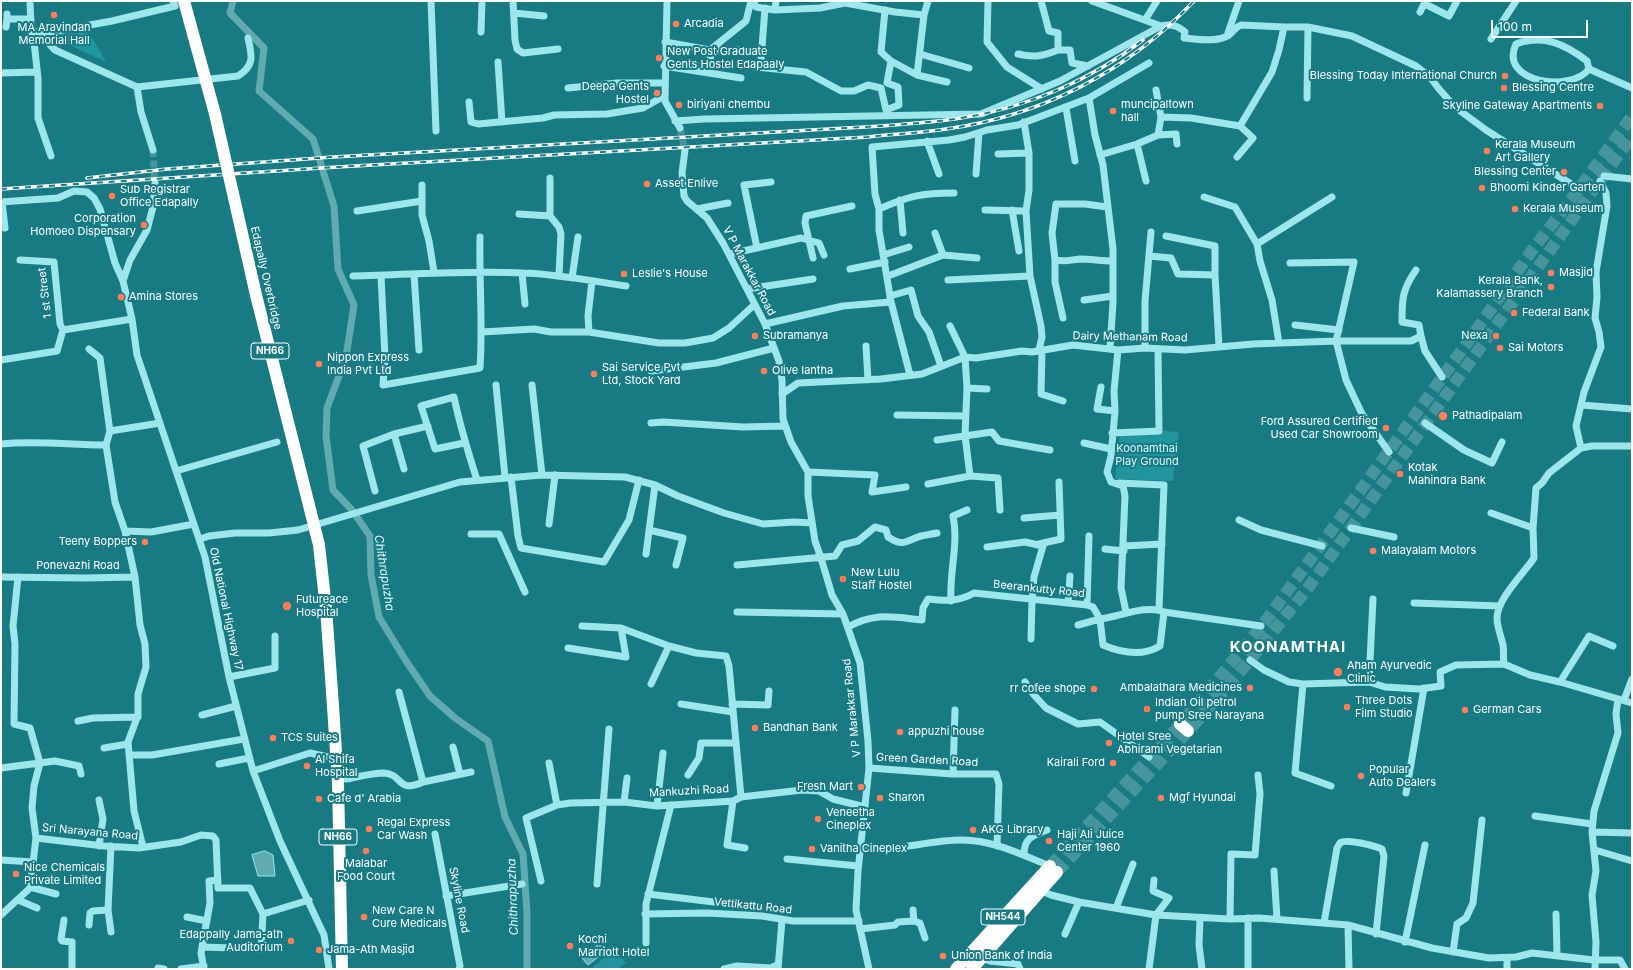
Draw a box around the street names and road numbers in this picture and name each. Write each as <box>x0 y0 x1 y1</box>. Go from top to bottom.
street label: V P Marakkar Road <box>720 224 778 318</box>
street label: Edapally Overbridge <box>248 225 284 331</box>
street label: 1 st Street <box>35 267 55 319</box>
street label: Dairy Methanam Road <box>1072 329 1188 345</box>
road number: NH66 <box>251 343 289 359</box>
street label: Old National Highway 17 <box>206 546 246 672</box>
street label: Ponevazhi Road <box>36 559 120 573</box>
street label: Beerankutty Road <box>992 578 1086 600</box>
street label: V P Marakkar Road <box>840 658 864 758</box>
street label: Green Garden Road <box>876 751 978 769</box>
street label: Mankuzhi Road <box>649 782 729 800</box>
street label: Sri Narayana Road <box>41 821 139 843</box>
road number: NH66 <box>319 829 357 845</box>
street label: Skyline Road <box>446 866 472 934</box>
street label: Vettikattu Road <box>713 895 793 917</box>
road number: NH544 <box>981 909 1025 925</box>

